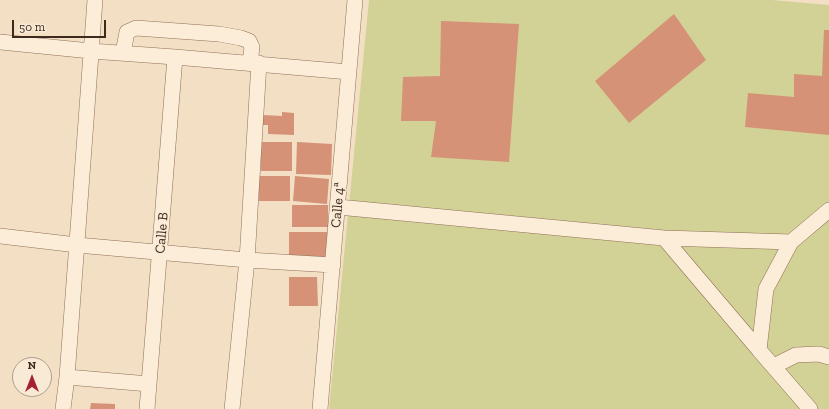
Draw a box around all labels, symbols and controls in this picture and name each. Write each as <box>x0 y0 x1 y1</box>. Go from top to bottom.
scale bar <box>14 12 108 38</box>
text: 50 m <box>19 20 45 34</box>
street label: Calle 4ª <box>328 181 348 229</box>
street label: Calle B <box>152 212 172 254</box>
north arrow <box>12 357 52 397</box>
text: N <box>28 359 36 372</box>

